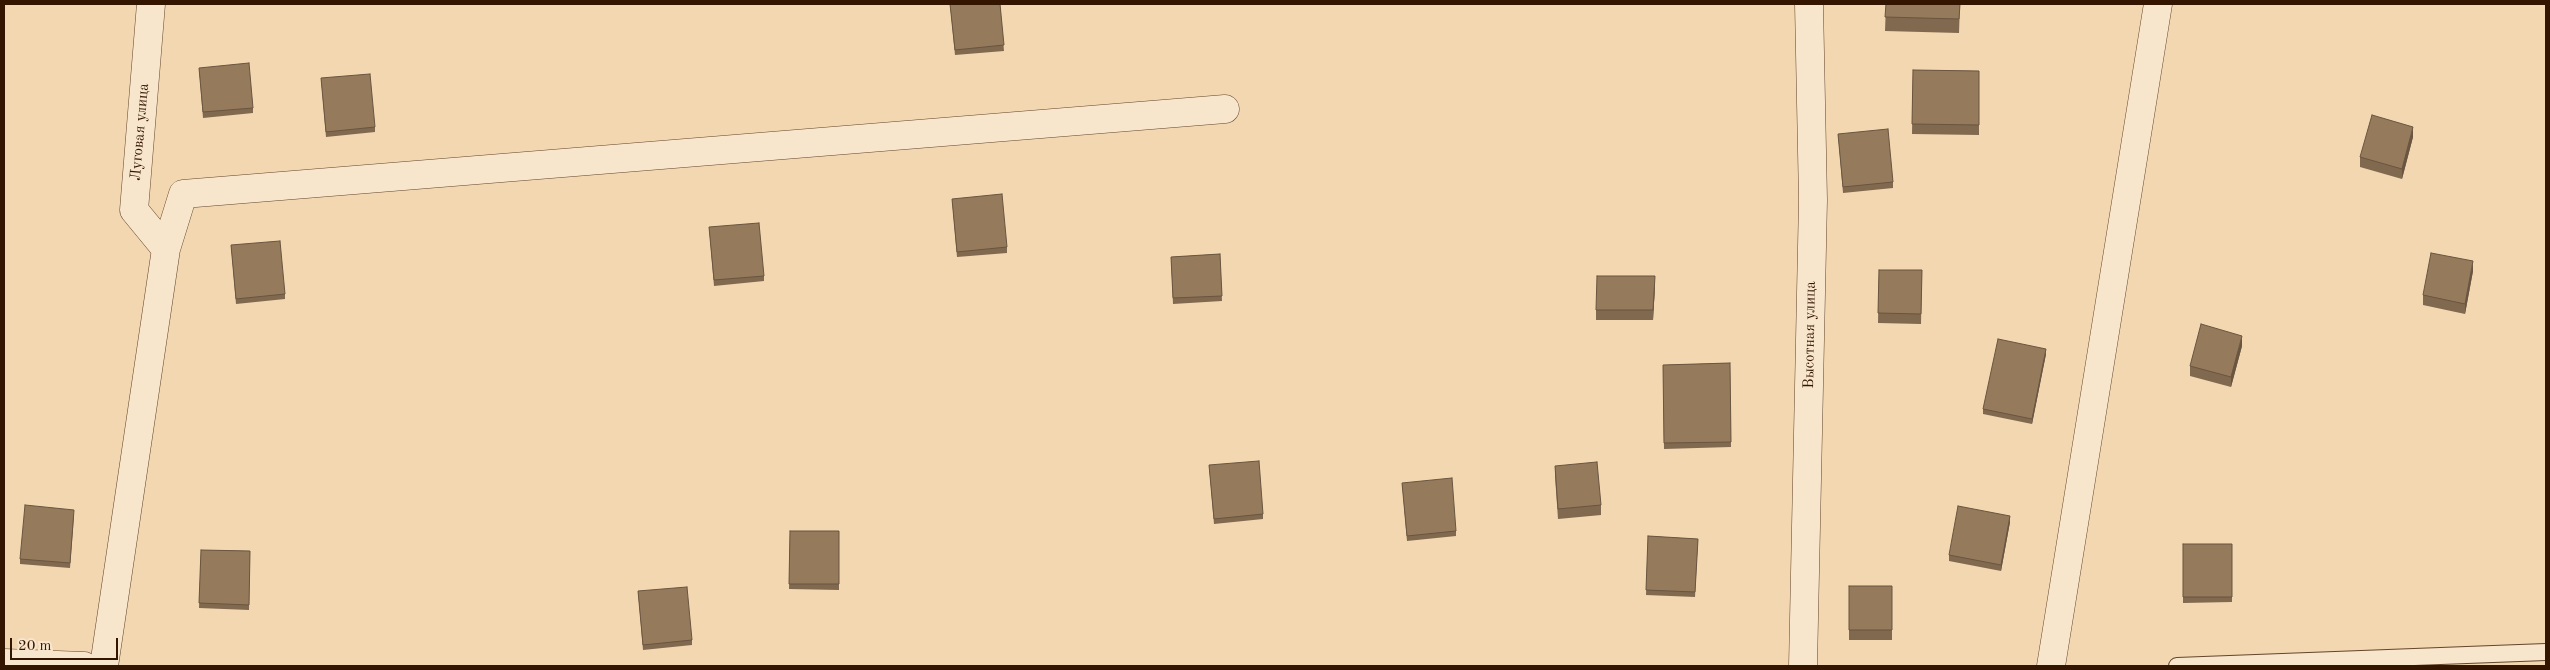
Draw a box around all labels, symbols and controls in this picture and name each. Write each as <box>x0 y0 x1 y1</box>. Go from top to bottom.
street label: Луговая улица <box>127 83 153 181</box>
street label: Высотная улица <box>1800 281 1820 389</box>
scale bar <box>12 628 120 660</box>
text: 20 m <box>18 639 52 654</box>

